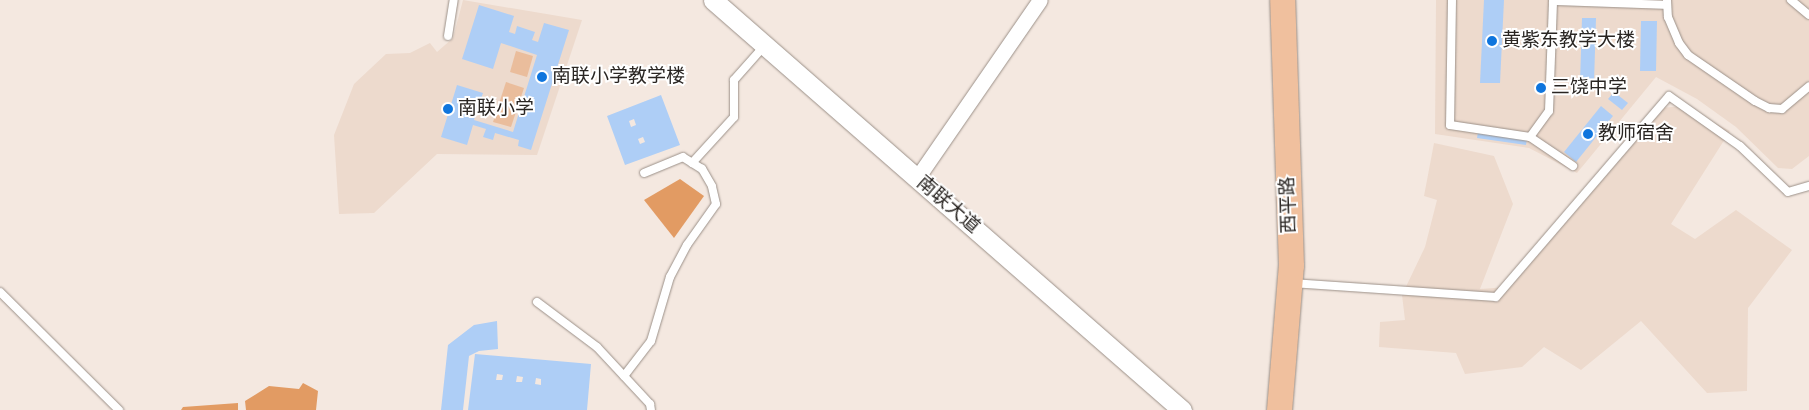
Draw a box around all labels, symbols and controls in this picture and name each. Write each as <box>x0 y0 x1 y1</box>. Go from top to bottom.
place label: 黄紫东教学大楼 <box>1502 30 1635 52</box>
marker: 黄紫东教学大楼 <box>1486 35 1498 47</box>
place label: 南联小学教学楼 <box>552 66 685 88</box>
marker: 南联小学教学楼 <box>536 71 548 83</box>
place label: 三饶中学 <box>1551 77 1627 99</box>
marker: 三饶中学 <box>1535 82 1547 94</box>
place label: 南联小学 <box>458 98 534 120</box>
marker: 南联小学 <box>442 103 454 115</box>
place label: 教师宿舍 <box>1598 123 1674 145</box>
marker: 教师宿舍 <box>1582 128 1594 140</box>
street label: 南联大道 <box>912 171 984 239</box>
street label: 西平路 <box>1277 176 1301 234</box>

